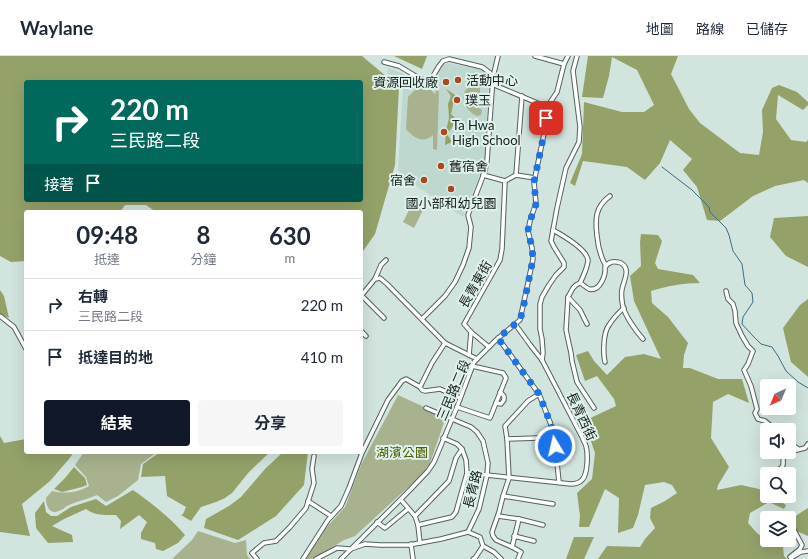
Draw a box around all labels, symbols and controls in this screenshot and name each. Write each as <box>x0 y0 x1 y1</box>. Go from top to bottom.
text: Waylane <box>20 16 93 39</box>
text: 地圖 <box>646 20 674 37</box>
text: 路線 <box>696 20 724 37</box>
text: 已儲存 <box>746 20 788 37</box>
place label: 活動中心 <box>466 72 518 88</box>
place label: 資源回收廠 <box>373 74 438 90</box>
marker: 活動中心 <box>453 75 463 85</box>
marker: 資源回收廠 <box>441 77 451 87</box>
text: 220 m <box>110 92 189 126</box>
place label: 璞玉 <box>465 92 491 108</box>
marker: 璞玉 <box>452 95 462 105</box>
icon: right <box>44 96 96 148</box>
pin <box>529 101 563 135</box>
icon: arrive <box>535 107 557 129</box>
place label: Ta Hwa High School <box>452 117 521 148</box>
marker: Ta Hwa High School <box>439 127 449 137</box>
text: 三民路二段 <box>110 129 200 151</box>
place label: 舊宿舍 <box>449 158 488 174</box>
marker: 舊宿舍 <box>436 161 446 171</box>
icon: arrive <box>82 172 104 194</box>
place label: 宿舍 <box>390 172 416 188</box>
text: 接著 <box>44 175 74 193</box>
marker: 宿舍 <box>419 175 429 185</box>
marker: 國小部和幼兒園 <box>446 184 456 194</box>
place label: 國小部和幼兒園 <box>405 195 497 211</box>
text: 09:48 <box>76 220 138 249</box>
text: 8 <box>197 220 211 249</box>
text: 630 <box>269 221 311 250</box>
text: m <box>284 250 295 266</box>
text: 抵達 <box>94 251 120 267</box>
text: 分鐘 <box>191 251 217 267</box>
street label: 長青東街 <box>455 257 495 311</box>
text: 右轉 <box>78 287 108 305</box>
icon: right <box>44 294 66 316</box>
text: 220 m <box>301 296 343 314</box>
text: 三民路二段 <box>78 308 143 324</box>
icon: arrive <box>44 346 66 368</box>
text: 抵達目的地 <box>78 348 153 366</box>
text: 410 m <box>301 348 343 366</box>
street label: 三民路二段 <box>433 357 473 423</box>
north arrow <box>760 379 796 415</box>
map controls <box>760 379 796 547</box>
street label: 長青西街 <box>564 389 600 443</box>
button: 結束 <box>44 400 190 446</box>
button: 分享 <box>198 400 343 446</box>
button: sound <box>760 423 796 459</box>
position arrow <box>534 425 576 467</box>
park label: 湖濱公園 <box>376 444 428 460</box>
button: search <box>760 467 796 503</box>
street label: 長青路 <box>460 468 484 510</box>
button: layers <box>760 511 796 547</box>

